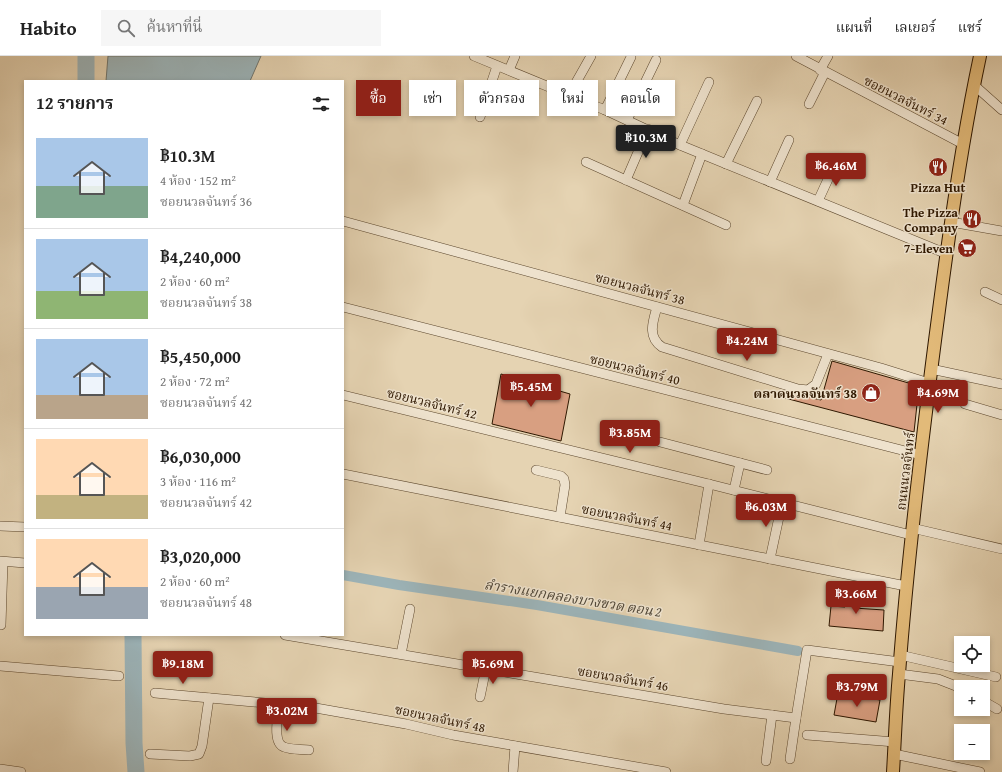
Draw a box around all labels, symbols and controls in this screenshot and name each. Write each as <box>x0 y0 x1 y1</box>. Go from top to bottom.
search box <box>101 10 381 46</box>
text: Habito <box>20 14 77 42</box>
text: ค้นหาที่นี่ <box>147 16 202 37</box>
icon: search <box>115 17 137 39</box>
text: แผนที่ <box>836 17 872 37</box>
text: เลเยอร์ <box>894 17 936 37</box>
text: แชร์ <box>958 17 982 37</box>
street label: ซอยนวลจันทร์ 34 <box>860 71 951 130</box>
chip: ซื้อ <box>356 80 401 116</box>
chip: เช่า <box>409 80 456 116</box>
chip: ตัวกรอง <box>464 80 539 116</box>
chip: ใหม่ <box>547 80 598 116</box>
chip: คอนโด <box>606 80 675 116</box>
text: 12 รายการ <box>36 90 113 115</box>
icon: filters <box>310 93 332 115</box>
pin: ฿10.3M <box>613 125 679 159</box>
text: ฿10.3M <box>625 128 667 147</box>
text: ฿10.3M <box>160 143 215 168</box>
pin: ฿6.46M <box>803 153 869 187</box>
icon: home <box>68 154 116 202</box>
text: ฿6.46M <box>815 156 857 175</box>
restaurant icon: Pizza Hut <box>927 156 949 178</box>
text: 4 ห้อง · 152 m² <box>160 171 236 190</box>
place label: Pizza Hut <box>911 178 966 197</box>
text: ซอยนวลจันทร์ 36 <box>160 192 252 211</box>
place label: The Pizza Company <box>903 203 958 237</box>
restaurant icon: The Pizza Company <box>961 208 983 230</box>
supermarket icon: 7-Eleven <box>956 237 978 259</box>
place label: 7-Eleven <box>904 239 953 258</box>
text: ฿4,240,000 <box>160 244 241 269</box>
icon: home <box>68 255 116 303</box>
street label: ซอยนวลจันทร์ 38 <box>593 267 687 310</box>
text: 2 ห้อง · 60 m² <box>160 272 230 291</box>
text: ซอยนวลจันทร์ 38 <box>160 293 252 312</box>
pin: ฿4.24M <box>714 328 780 362</box>
text: ฿4.24M <box>726 331 768 350</box>
text: ฿5,450,000 <box>160 344 241 369</box>
street label: ซอยนวลจันทร์ 40 <box>588 349 682 390</box>
icon: home <box>68 355 116 403</box>
text: 2 ห้อง · 72 m² <box>160 372 230 391</box>
pin: ฿5.45M <box>498 374 564 408</box>
text: ฿5.45M <box>510 377 552 396</box>
pin: ฿4.69M <box>905 380 971 414</box>
shop icon: ตลาดนวลจันทร์ 38 <box>860 382 882 404</box>
street label: ซอยนวลจันทร์ 42 <box>385 383 479 424</box>
text: ฿4.69M <box>917 383 959 402</box>
place label: ตลาดนวลจันทร์ 38 <box>754 384 857 403</box>
text: ซอยนวลจันทร์ 42 <box>160 393 252 412</box>
pin: ฿3.85M <box>597 420 663 454</box>
text: ฿3.85M <box>609 423 651 442</box>
street label: ถนนนวลจันทร์ <box>891 430 920 511</box>
text: ฿6,030,000 <box>160 444 241 469</box>
icon: home <box>68 455 116 503</box>
text: 3 ห้อง · 116 m² <box>160 472 236 491</box>
text: ซอยนวลจันทร์ 42 <box>160 493 252 512</box>
pin: ฿6.03M <box>733 494 799 528</box>
text: ฿6.03M <box>745 497 787 516</box>
street label: ซอยนวลจันทร์ 44 <box>580 499 674 536</box>
text: ฿3,020,000 <box>160 544 241 569</box>
icon: home <box>68 555 116 603</box>
text: 2 ห้อง · 60 m² <box>160 572 230 591</box>
water label: ลำรางแยกคลองบางขวด ตอน 2 <box>483 574 663 622</box>
pin: ฿3.66M <box>823 581 889 615</box>
text: ฿3.66M <box>835 584 877 603</box>
text: ซอยนวลจันทร์ 48 <box>160 593 252 612</box>
map controls <box>954 636 990 760</box>
button: locate <box>954 636 990 672</box>
pin: ฿9.18M <box>150 651 216 685</box>
pin: ฿5.69M <box>460 651 526 685</box>
text: ฿9.18M <box>162 654 204 673</box>
text: ฿5.69M <box>472 654 514 673</box>
street label: ซอยนวลจันทร์ 46 <box>576 661 670 696</box>
pin: ฿3.79M <box>824 674 890 708</box>
text: ฿3.79M <box>836 677 878 696</box>
button: + <box>954 680 990 716</box>
pin: ฿3.02M <box>254 698 320 732</box>
street label: ซอยนวลจันทร์ 48 <box>393 700 487 737</box>
text: ฿3.02M <box>266 701 308 720</box>
button: − <box>954 724 990 760</box>

